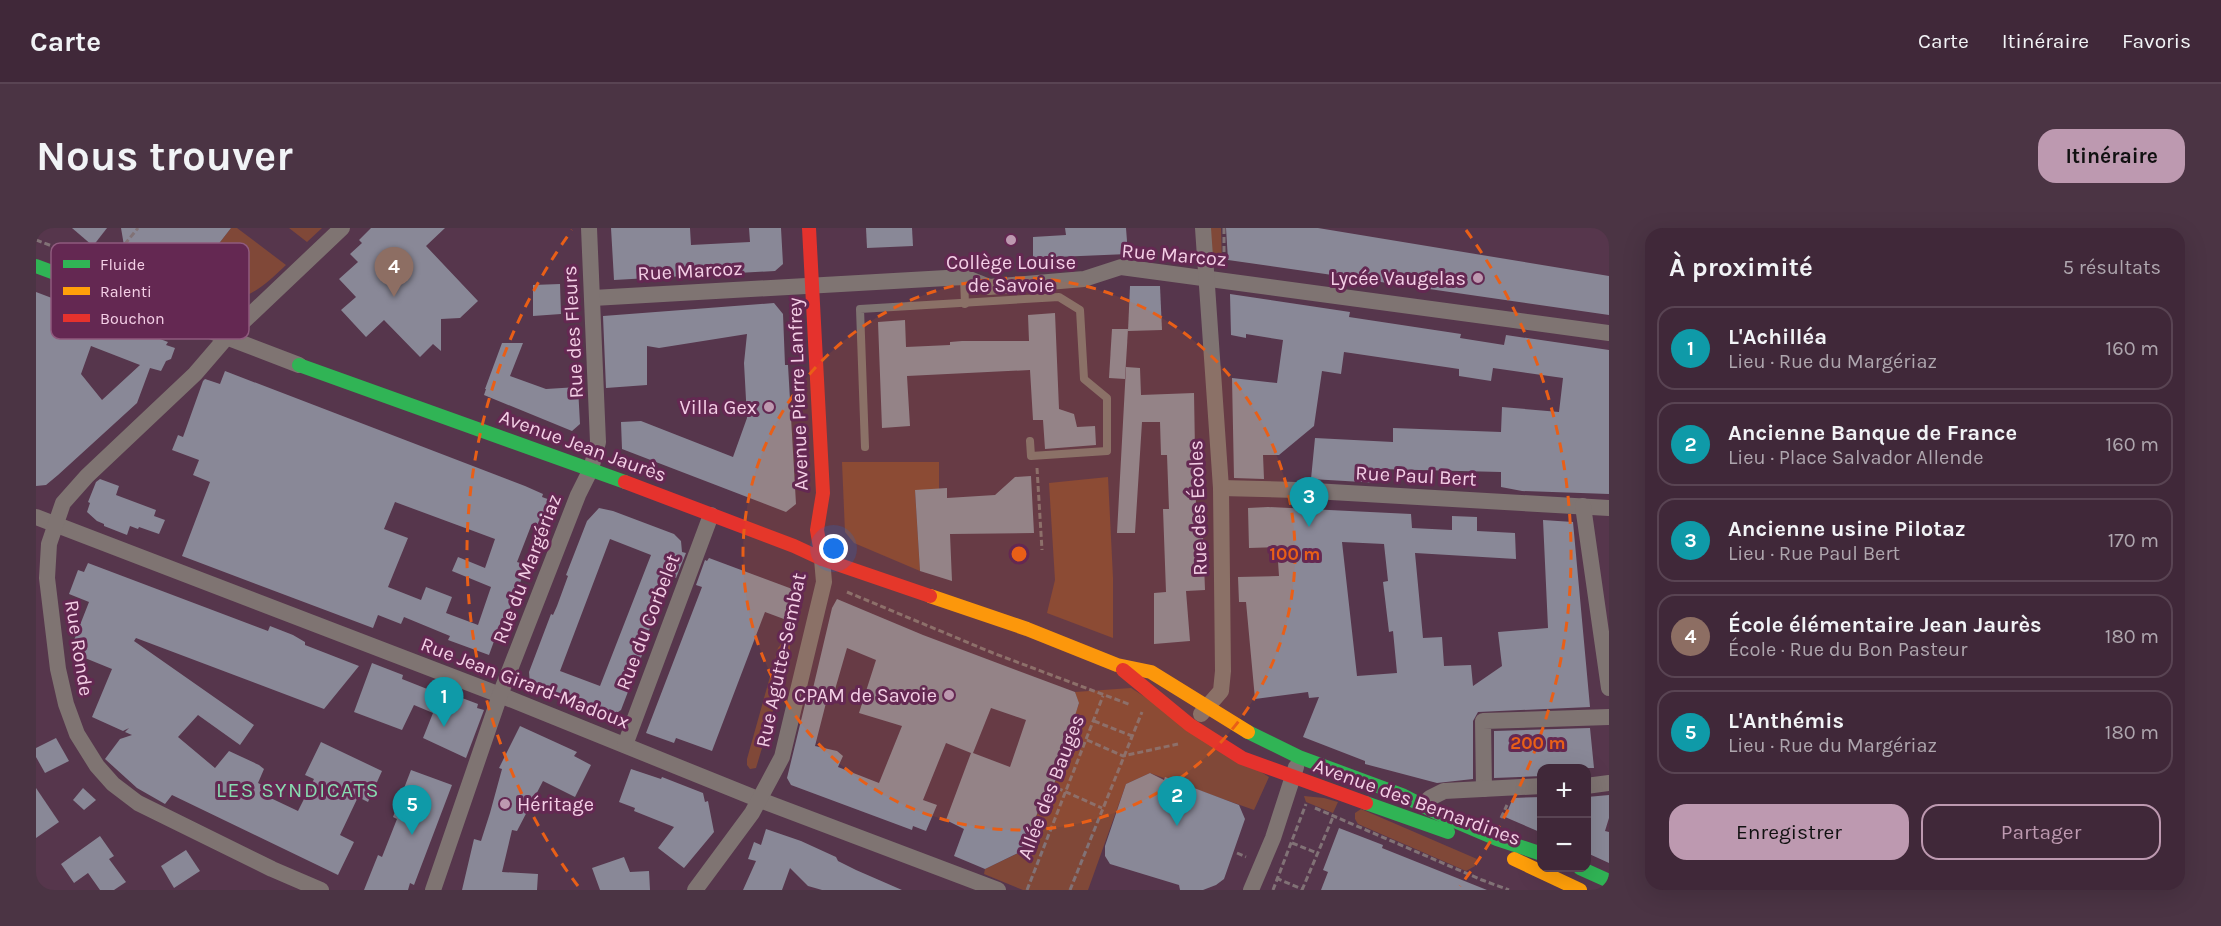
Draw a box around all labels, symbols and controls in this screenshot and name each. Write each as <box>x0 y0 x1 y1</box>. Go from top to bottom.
text: Carte <box>30 25 101 58</box>
text: Carte <box>1918 29 1969 53</box>
text: Itinéraire <box>2002 29 2089 53</box>
text: Favoris <box>2122 29 2191 53</box>
button: Itinéraire <box>2038 129 2185 183</box>
text: Nous trouver <box>36 131 293 181</box>
marker: Collège Louise de Savoie <box>1004 233 1018 247</box>
street label: Rue Marcoz <box>1121 239 1227 271</box>
legend <box>51 243 249 339</box>
pin: 4 <box>374 248 414 297</box>
place label: Collège Louise de Savoie <box>946 251 1076 297</box>
text: À proximité <box>1669 252 1813 283</box>
text: Fluide <box>100 255 145 274</box>
text: 5 résultats <box>2063 256 2161 279</box>
street label: Rue Marcoz <box>637 257 743 285</box>
street label: Rue des Fleurs <box>558 265 588 399</box>
place label: Lycée Vaugelas <box>1330 267 1466 290</box>
marker: Lycée Vaugelas <box>1471 271 1485 285</box>
text: Ralenti <box>100 282 152 301</box>
street label: Avenue Pierre Lanfrey <box>783 297 813 491</box>
text: Bouchon <box>100 309 165 328</box>
text: L'Achilléa <box>1728 324 1827 350</box>
text: 1 <box>1687 337 1694 360</box>
text: 160 m <box>2106 337 2159 360</box>
text: Lieu · Rue du Margériaz <box>1728 350 1937 373</box>
place label: Villa Gex <box>679 396 757 419</box>
marker: Villa Gex <box>762 400 776 414</box>
street label: Avenue Jean Jaurès <box>496 405 670 487</box>
text: Ancienne Banque de France <box>1728 420 2017 446</box>
text: 2 <box>1684 433 1697 456</box>
text: 160 m <box>2106 433 2159 456</box>
street label: Rue des Écoles <box>1183 440 1212 576</box>
text: Lieu · Place Salvador Allende <box>1728 446 1983 469</box>
street label: Rue Paul Bert <box>1355 461 1478 491</box>
pin: 3 <box>1290 478 1328 527</box>
street label: Rue du Margériaz <box>488 491 566 647</box>
text: Ancienne usine Pilotaz <box>1728 516 1966 542</box>
text: 3 <box>1684 529 1697 552</box>
text: 170 m <box>2108 529 2159 552</box>
your location <box>819 534 848 563</box>
text: Lieu · Rue Paul Bert <box>1728 542 1900 565</box>
text: 100 m <box>1270 543 1320 565</box>
centre of rings <box>1009 544 1029 564</box>
street label: Rue du Corbelet <box>611 550 685 693</box>
street label: Rue Agutte-Sembat <box>751 570 811 749</box>
street label: Rue Ronde <box>60 598 98 698</box>
text: École élémentaire Jean Jaurès <box>1728 612 2042 638</box>
text: 4 <box>1685 625 1696 648</box>
text: 180 m <box>2105 625 2159 648</box>
street label: Rue Jean Girard-Madoux <box>417 633 633 733</box>
text: École · Rue du Bon Pasteur <box>1728 638 1967 661</box>
pin: 1 <box>424 678 464 727</box>
place label: CPAM de Savoie <box>794 684 937 707</box>
marker: CPAM de Savoie <box>942 688 956 702</box>
text: L'Anthémis <box>1728 708 1844 734</box>
street label: Allée des Bauges <box>1013 711 1089 863</box>
text: 5 <box>1685 721 1696 744</box>
text: 180 m <box>2105 721 2159 744</box>
text: 200 m <box>1510 732 1566 754</box>
text: Lieu · Rue du Margériaz <box>1728 734 1937 757</box>
street label: Avenue des Bernardines <box>1310 754 1524 850</box>
map controls <box>1537 764 1591 872</box>
button: + <box>1537 764 1591 818</box>
pin: 2 <box>1158 776 1196 826</box>
district label: LES SYNDICATS <box>216 778 380 802</box>
pin: 5 <box>392 786 431 835</box>
place label: Héritage <box>517 793 594 816</box>
marker: Héritage <box>498 797 512 811</box>
button: Enregistrer <box>1669 804 1909 860</box>
button: Partager <box>1921 804 2161 860</box>
button: − <box>1537 818 1591 872</box>

